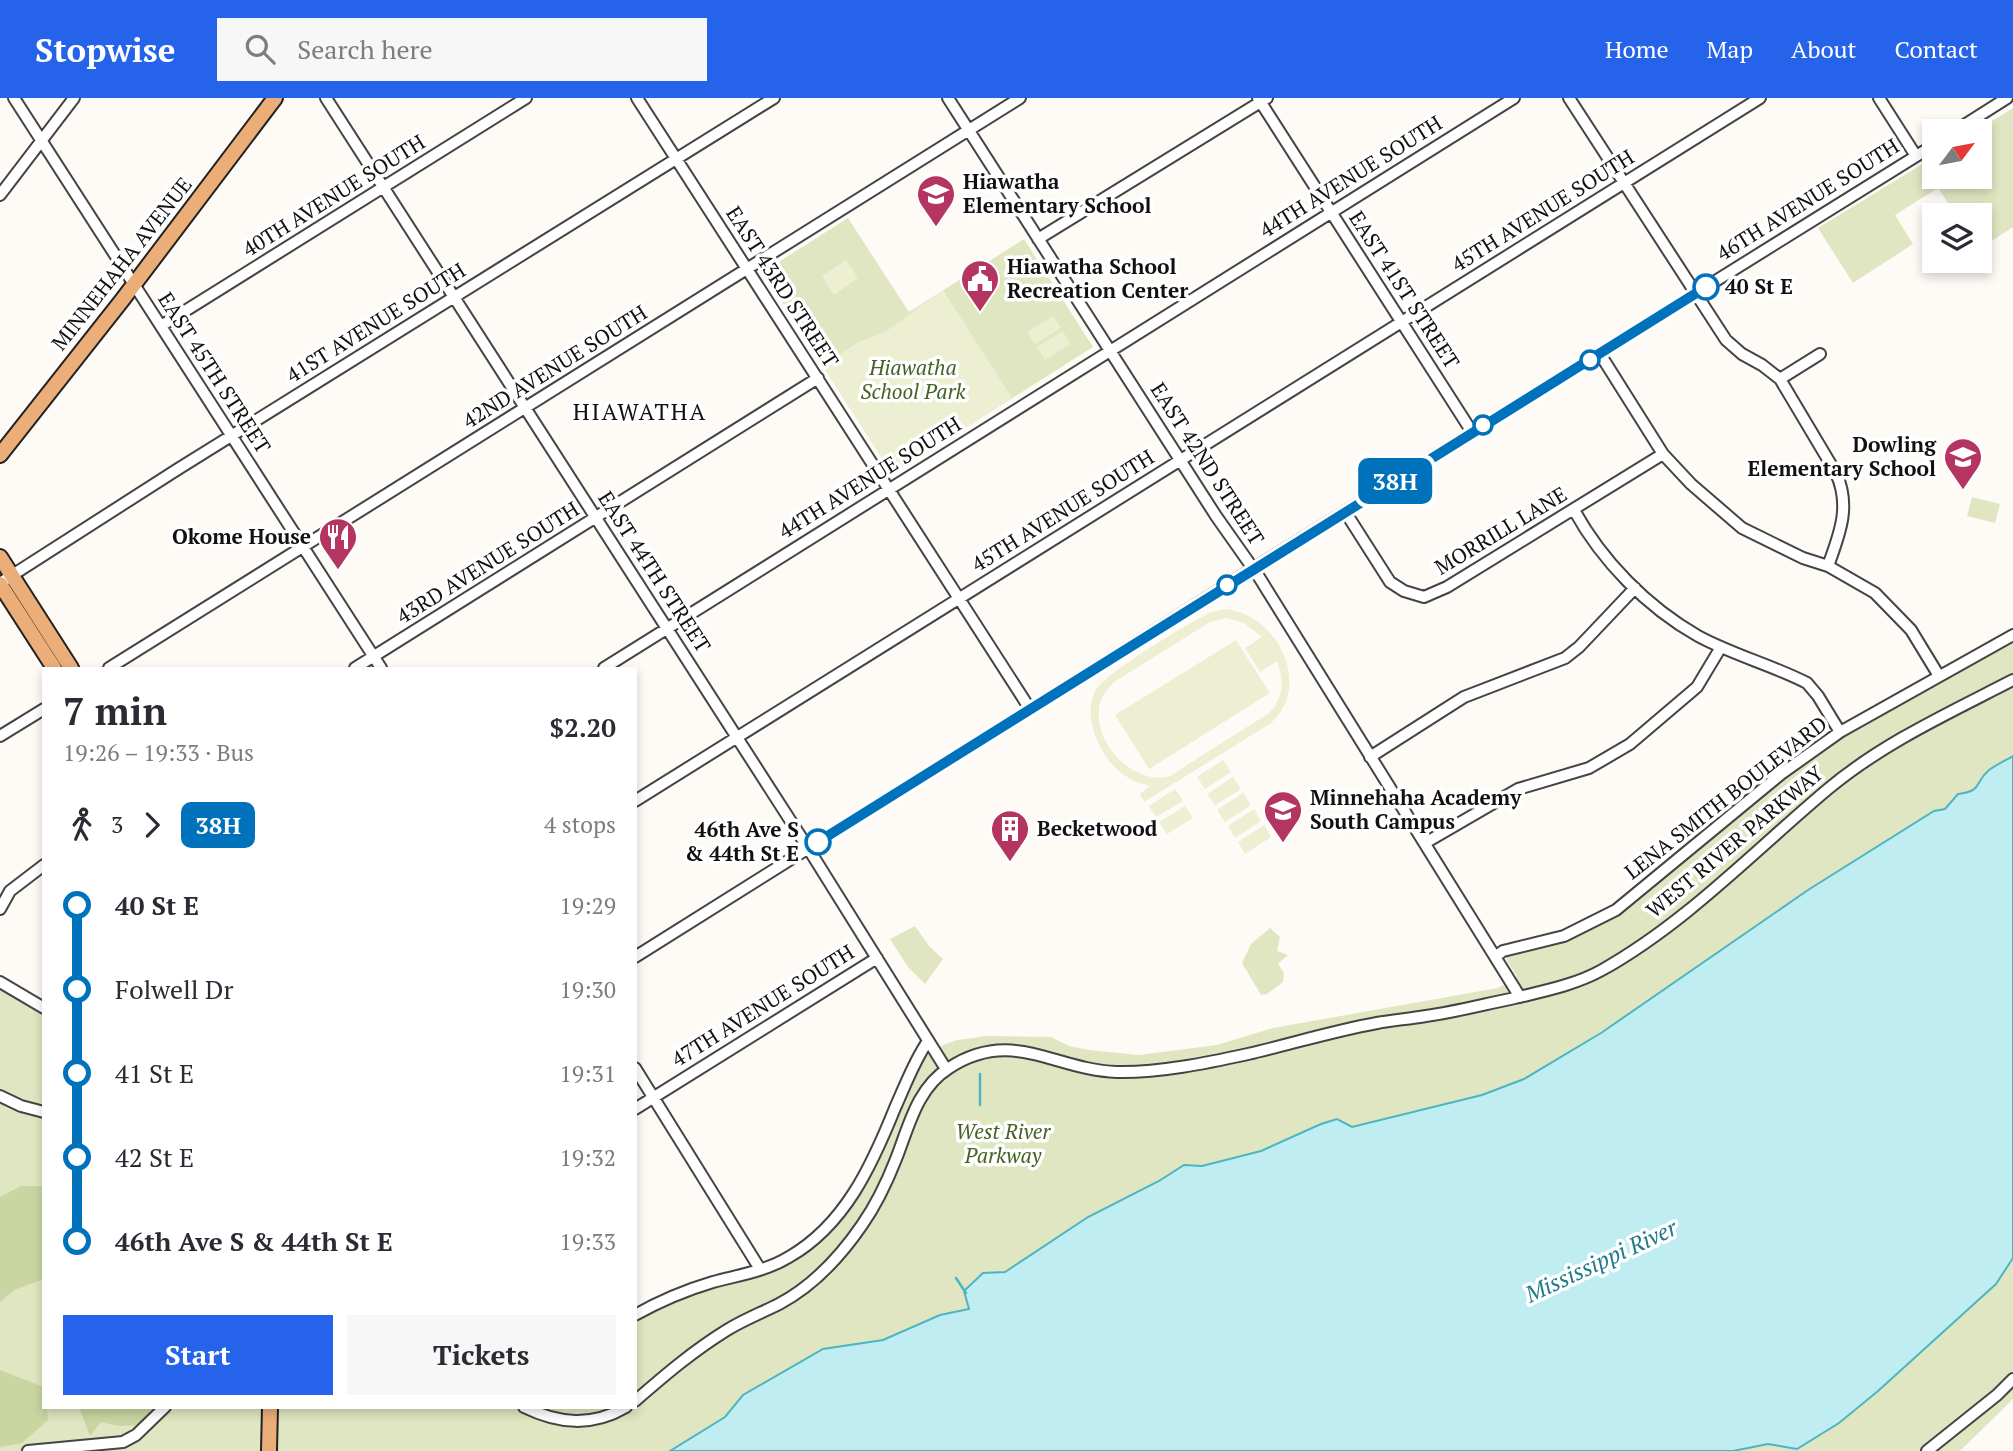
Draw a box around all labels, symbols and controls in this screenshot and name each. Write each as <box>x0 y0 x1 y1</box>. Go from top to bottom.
search box <box>217 18 707 81</box>
text: Stopwise <box>35 28 175 71</box>
icon: search <box>241 30 279 68</box>
text: Search here <box>297 32 433 66</box>
text: Home <box>1605 33 1669 65</box>
text: Map <box>1707 33 1753 65</box>
text: About <box>1791 33 1857 65</box>
text: Contact <box>1895 33 1978 65</box>
street label: 44TH AVENUE SOUTH <box>1254 109 1447 244</box>
north arrow <box>1922 119 1992 189</box>
map controls <box>1922 119 1992 273</box>
street label: 40TH AVENUE SOUTH <box>237 128 430 263</box>
street label: 46TH AVENUE SOUTH <box>1711 132 1904 267</box>
street label: 45TH AVENUE SOUTH <box>1446 143 1639 278</box>
place label: Hiawatha Elementary School <box>963 167 1151 219</box>
street label: MINNEHAHA AVENUE <box>45 171 198 356</box>
school or university icon: Hiawatha Elementary School <box>915 173 957 228</box>
street label: EAST 43RD STREET <box>720 201 845 372</box>
button: layers <box>1922 203 1992 273</box>
street label: EAST 41ST STREET <box>1343 205 1466 374</box>
place label: Hiawatha School Recreation Center <box>1007 252 1188 304</box>
street label: 41ST AVENUE SOUTH <box>281 256 470 389</box>
public building icon: Hiawatha School Recreation Center <box>959 258 1001 313</box>
place label: 40 St E <box>1725 272 1793 300</box>
marker: 40 St E <box>1693 274 1719 300</box>
street label: EAST 45TH STREET <box>152 287 277 458</box>
street label: 42ND AVENUE SOUTH <box>457 298 652 434</box>
unlabelled marker <box>1580 350 1600 370</box>
park label: Hiawatha School Park <box>860 353 966 405</box>
street label: EAST 42ND STREET <box>1145 377 1271 550</box>
district label: HIAWATHA <box>573 396 707 427</box>
street label: 44TH AVENUE SOUTH <box>773 410 966 545</box>
unlabelled marker <box>1473 415 1493 435</box>
place label: Dowling Elementary School <box>1748 430 1937 482</box>
school or university icon: Dowling Elementary School <box>1942 436 1984 491</box>
street label: 45TH AVENUE SOUTH <box>966 443 1159 578</box>
line badge: 38H <box>1355 458 1435 504</box>
text: 38H <box>1372 465 1418 497</box>
street label: MORRILL LANE <box>1429 480 1572 581</box>
street label: EAST 44TH STREET <box>592 486 717 657</box>
street label: 43RD AVENUE SOUTH <box>391 495 584 630</box>
restaurant icon: Okome House <box>317 516 359 571</box>
place label: Okome House <box>172 522 311 550</box>
unlabelled marker <box>1217 575 1237 595</box>
text: 7 min <box>63 686 167 736</box>
street label: LENA SMITH BOULEVARD <box>1618 709 1832 885</box>
text: $2.20 <box>550 710 616 744</box>
text: 19:26 – 19:33 · Bus <box>63 737 254 768</box>
street label: WEST RIVER PARKWAY <box>1640 759 1829 924</box>
place label: Minnehaha Academy South Campus <box>1310 783 1522 835</box>
school or university icon: Minnehaha Academy South Campus <box>1262 789 1304 844</box>
icon: walk <box>63 806 101 844</box>
icon: forward <box>133 806 171 844</box>
building icon: Becketwood <box>989 808 1031 863</box>
text: 3 <box>111 809 123 840</box>
text: 38H <box>195 809 241 841</box>
text: 4 stops <box>544 809 616 840</box>
place label: Becketwood <box>1037 814 1158 842</box>
place label: 46th Ave S & 44th St E <box>685 815 799 867</box>
marker: 46th Ave S & 44th St E <box>805 829 831 855</box>
text: 40 St E <box>115 888 199 922</box>
text: 19:29 <box>559 890 616 921</box>
street label: 47TH AVENUE SOUTH <box>666 938 859 1073</box>
text: Folwell Dr <box>115 972 233 1006</box>
text: 19:30 <box>559 974 616 1005</box>
text: 41 St E <box>115 1056 194 1090</box>
text: 19:31 <box>559 1058 616 1089</box>
park label: West River Parkway <box>956 1117 1051 1169</box>
text: 42 St E <box>115 1140 194 1174</box>
text: 19:32 <box>559 1142 616 1173</box>
water label: Mississippi River <box>1519 1211 1683 1310</box>
text: 46th Ave S & 44th St E <box>115 1224 393 1258</box>
text: 19:33 <box>559 1226 616 1257</box>
button: Start <box>63 1315 333 1395</box>
button: Tickets <box>347 1315 616 1395</box>

